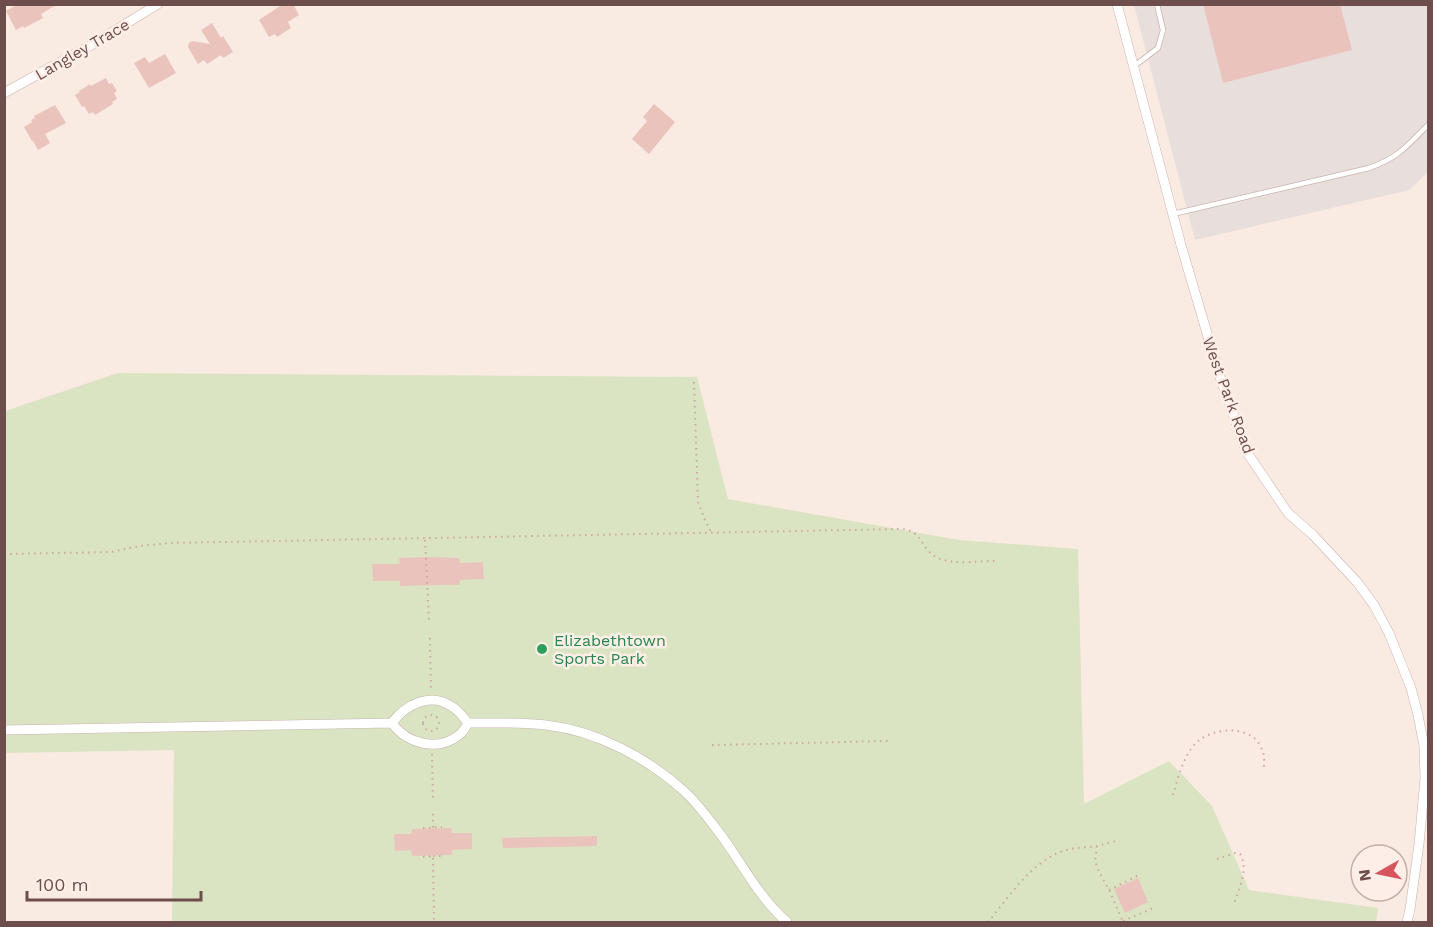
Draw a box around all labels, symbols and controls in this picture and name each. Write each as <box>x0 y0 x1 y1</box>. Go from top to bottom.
street label: Langley Trace <box>32 15 133 84</box>
street label: West Park Road <box>1199 334 1259 456</box>
place label: Elizabethtown Sports Park <box>554 631 666 668</box>
marker: Elizabethtown Sports Park <box>535 642 549 656</box>
north arrow <box>1349 843 1409 903</box>
scale bar <box>27 864 201 902</box>
text: N <box>1354 868 1375 883</box>
text: 100 m <box>36 874 89 895</box>

